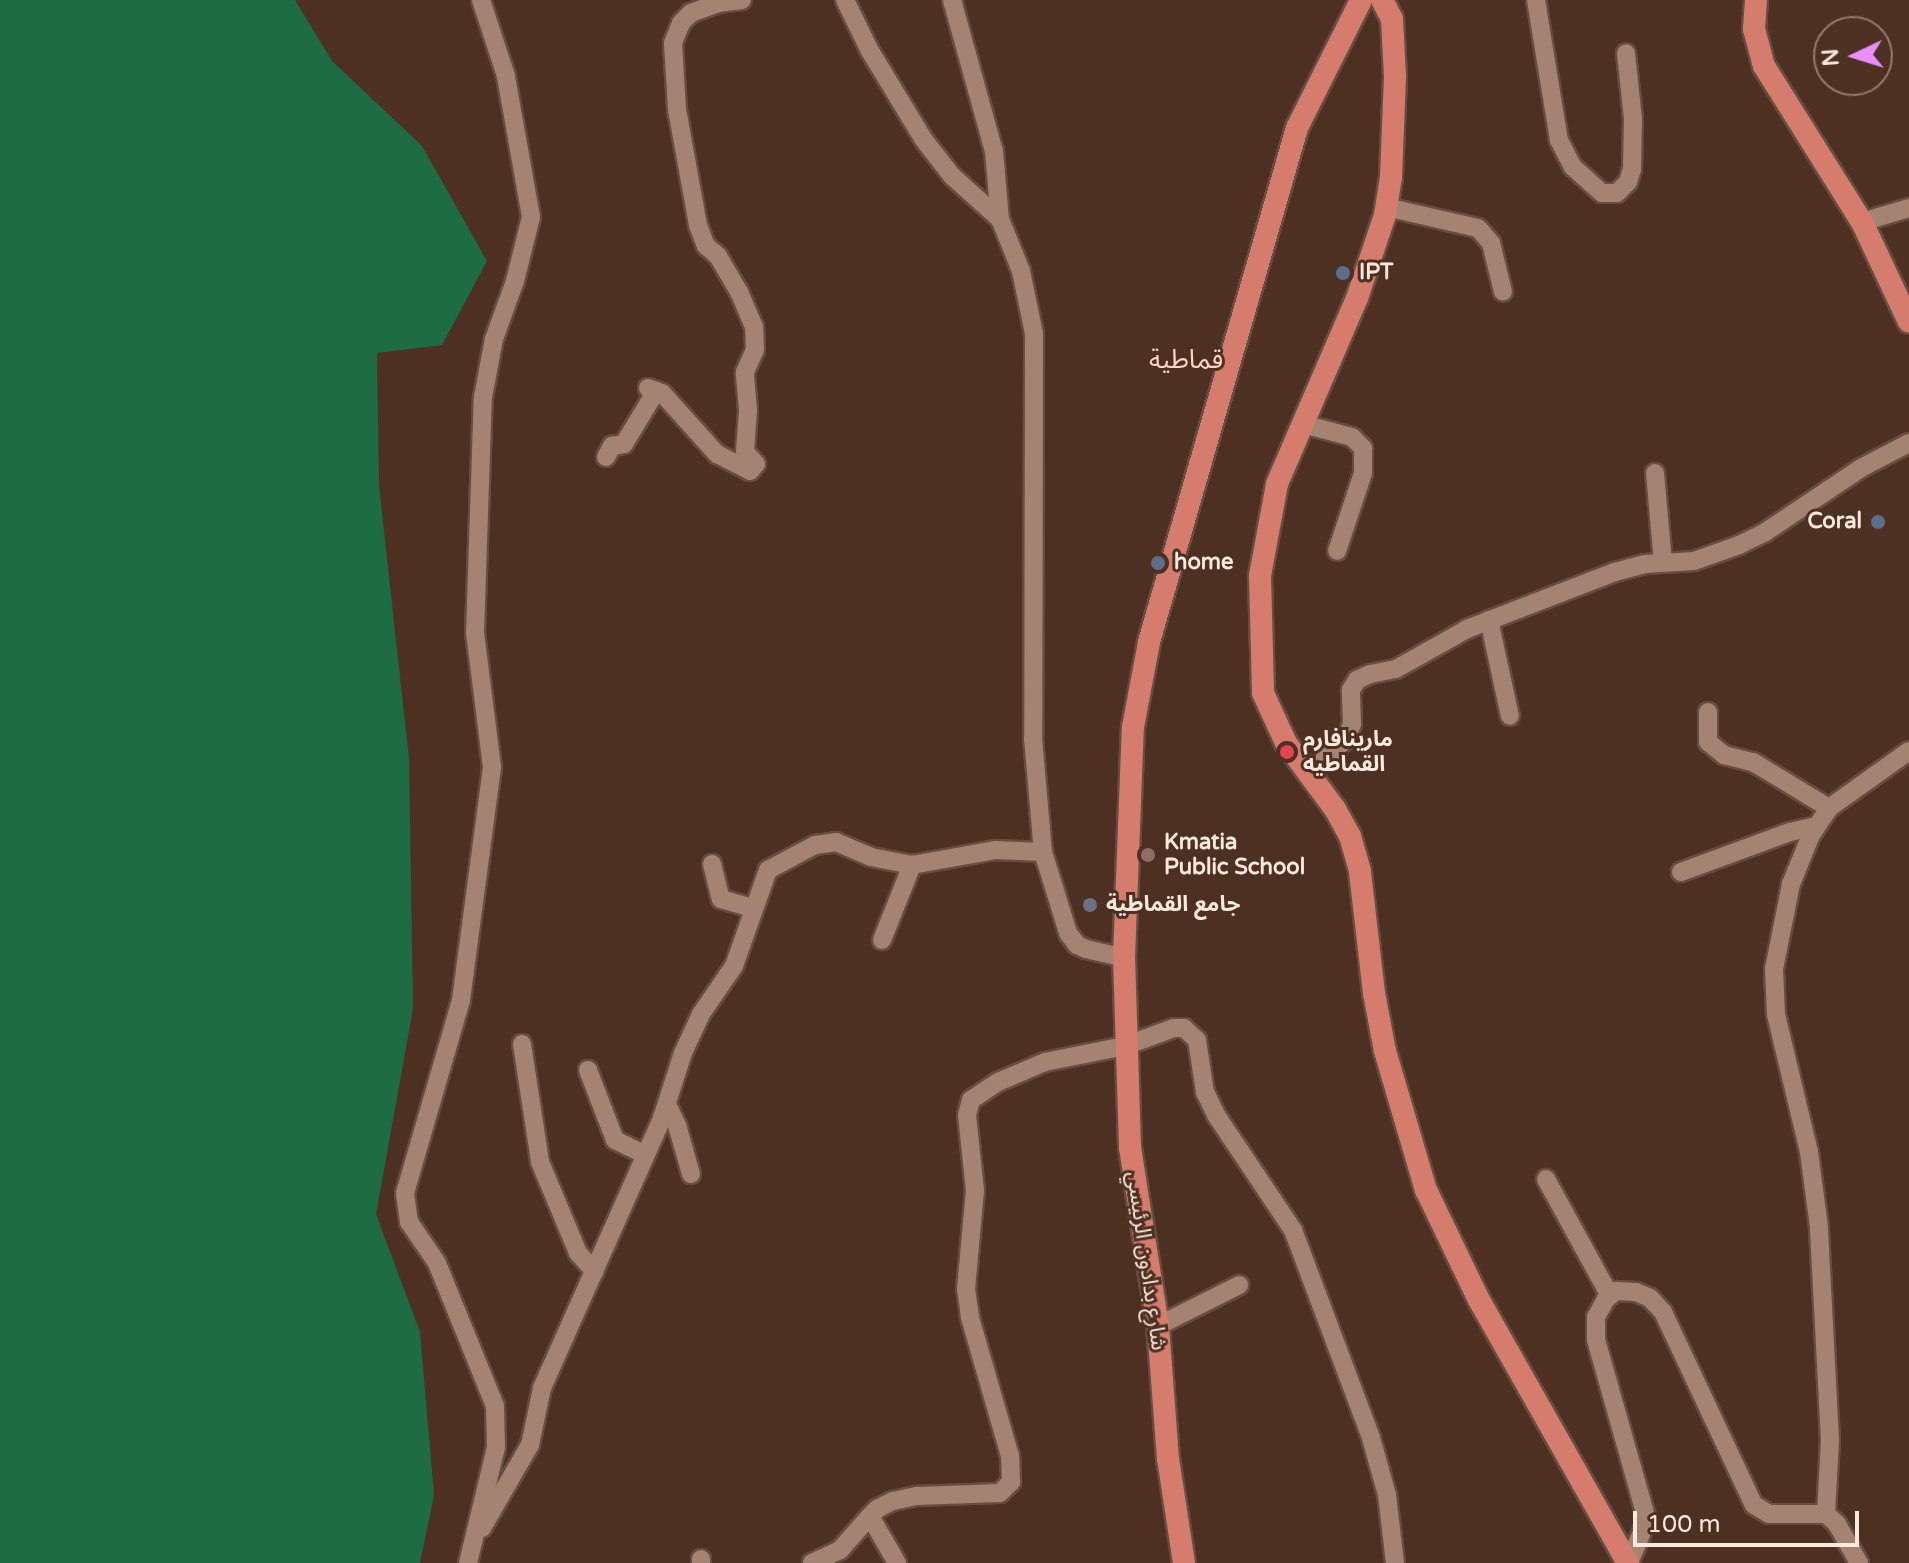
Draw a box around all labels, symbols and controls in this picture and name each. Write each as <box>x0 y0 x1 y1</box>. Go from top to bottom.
north arrow <box>1813 16 1893 96</box>
text: N <box>1817 48 1845 67</box>
place label: IPT <box>1359 260 1393 286</box>
marker: IPT <box>1334 264 1352 282</box>
district label: قماطية <box>1149 344 1223 376</box>
place label: Coral <box>1807 509 1862 535</box>
marker: Coral <box>1869 513 1887 531</box>
place label: home <box>1174 550 1233 576</box>
marker: home <box>1149 554 1167 572</box>
place label: مارينافارم القماطيه <box>1303 726 1393 778</box>
marker: مارينافارم القماطيه <box>1278 743 1296 761</box>
place label: Kmatia Public School <box>1164 829 1305 880</box>
marker: Kmatia Public School <box>1139 846 1157 864</box>
place label: جامع القماطية <box>1106 892 1240 918</box>
marker: جامع القماطية <box>1081 896 1099 914</box>
street label: شارع بدادون الرئيسي <box>1120 1170 1172 1352</box>
scale bar <box>1637 1495 1863 1545</box>
text: 100 m <box>1647 1510 1721 1539</box>

